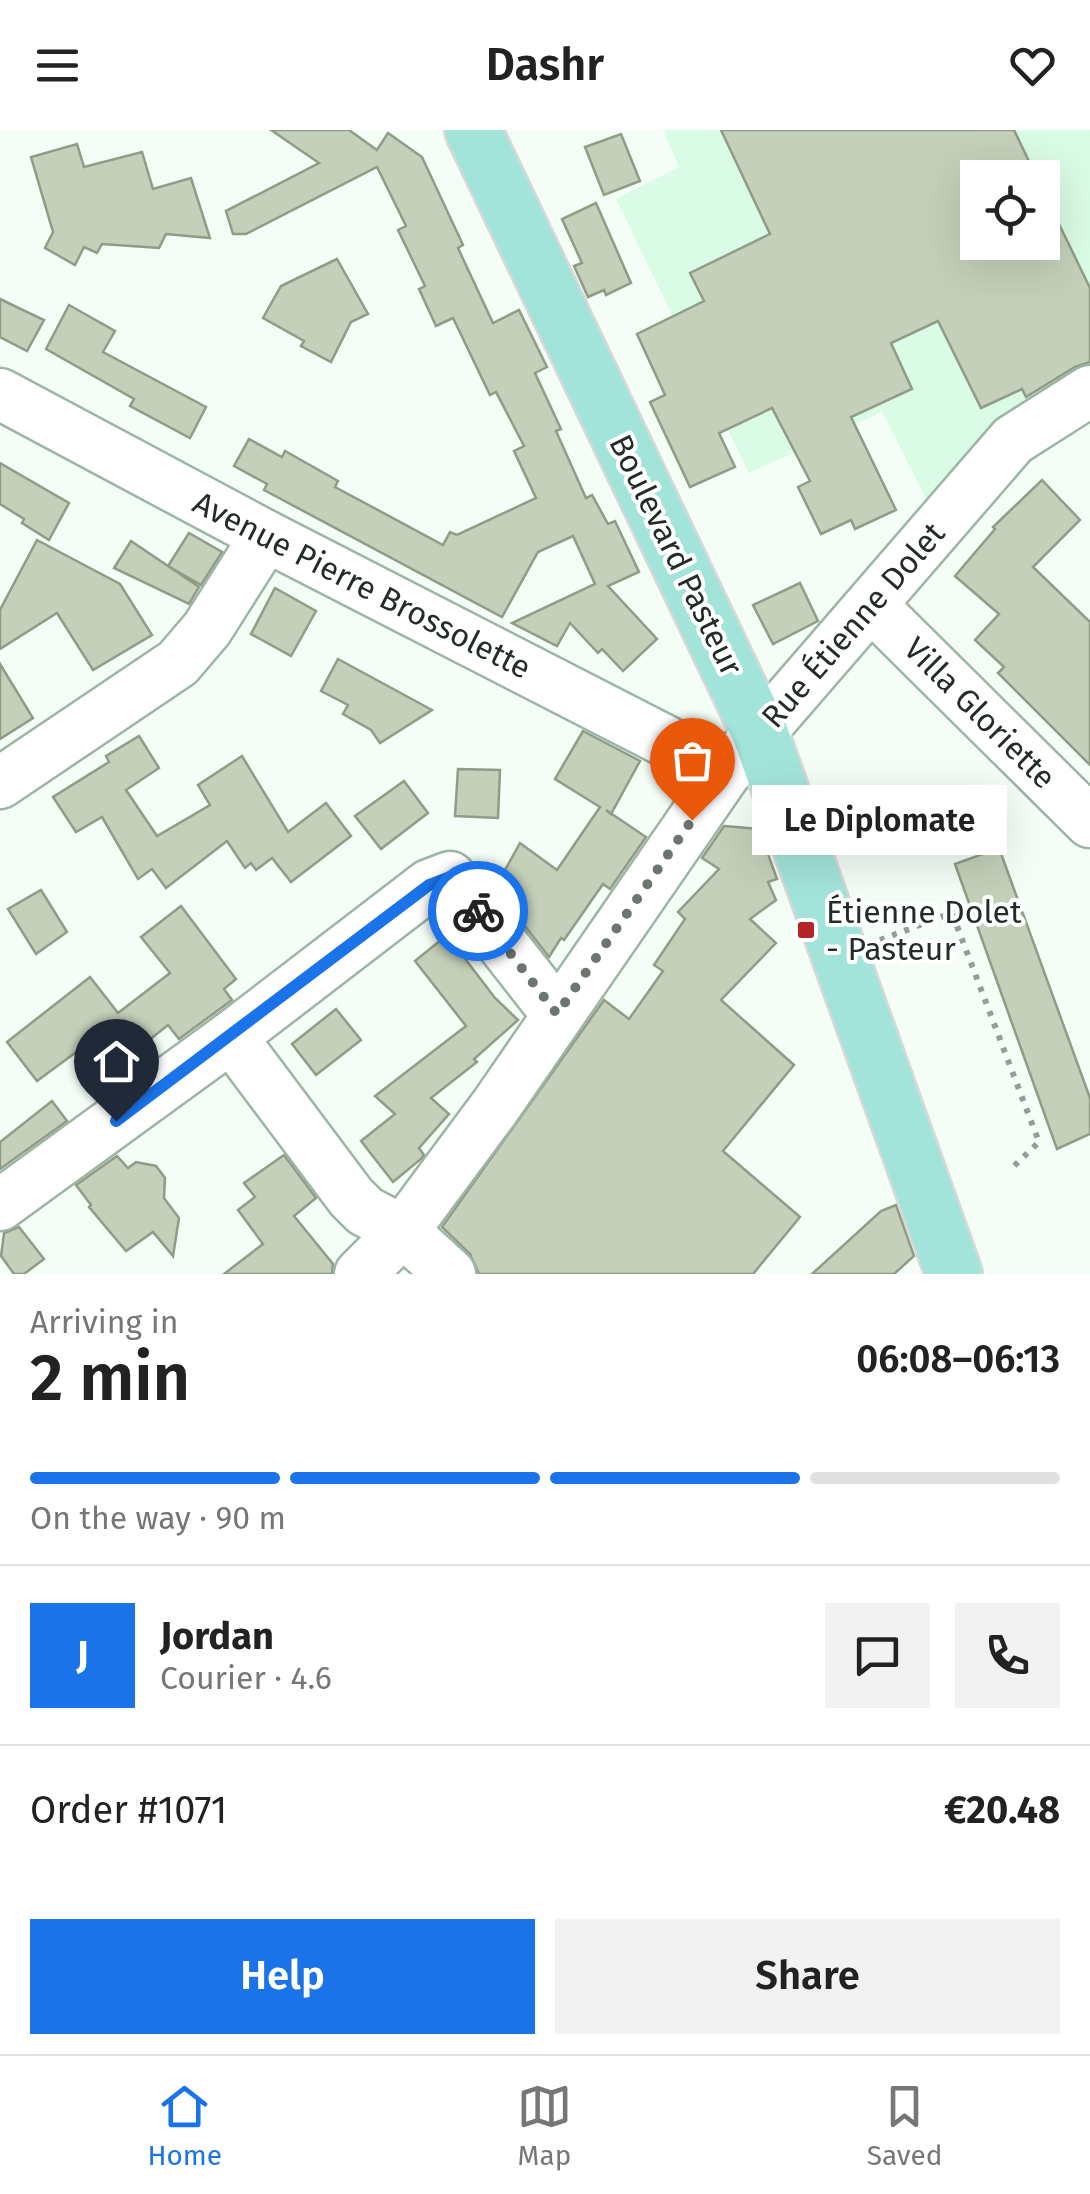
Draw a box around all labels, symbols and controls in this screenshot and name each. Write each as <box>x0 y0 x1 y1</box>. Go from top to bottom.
icon: menu <box>30 38 85 93</box>
text: Dashr <box>486 38 604 92</box>
icon: heart <box>1005 38 1060 93</box>
map controls <box>960 160 1060 260</box>
button: locate <box>960 160 1060 260</box>
street label: Boulevard Pasteur <box>601 428 751 682</box>
street label: Avenue Pierre Brossolette <box>187 483 537 687</box>
street label: Rue Étienne Dolet <box>754 514 953 735</box>
street label: Villa Gloriette <box>896 629 1064 797</box>
pin <box>650 718 735 821</box>
icon: bag <box>665 733 720 788</box>
callout: Le Diplomate <box>752 785 1007 855</box>
text: Le Diplomate <box>784 801 975 839</box>
courier <box>428 861 528 961</box>
icon: bike <box>451 884 506 939</box>
place label: Étienne Dolet - Pasteur <box>826 893 1022 968</box>
marker: Étienne Dolet - Pasteur <box>795 919 817 941</box>
pin <box>74 1019 159 1122</box>
icon: home <box>89 1034 144 1089</box>
text: Arriving in <box>30 1303 178 1341</box>
text: 06:08–06:13 <box>856 1336 1060 1382</box>
text: 2 min <box>30 1339 190 1417</box>
text: On the way · 90 m <box>30 1499 286 1537</box>
button: chat <box>825 1603 930 1708</box>
button: phone <box>955 1603 1060 1708</box>
text: Jordan <box>160 1613 274 1659</box>
text: J <box>76 1632 89 1678</box>
text: Courier · 4.6 <box>160 1659 332 1697</box>
text: Order #1071 <box>30 1787 227 1833</box>
text: €20.48 <box>944 1787 1060 1833</box>
button: Help <box>30 1919 535 2034</box>
button: Share <box>555 1919 1060 2034</box>
tab: Home <box>147 2079 222 2172</box>
tab: Map <box>517 2079 572 2172</box>
tab: Saved <box>867 2079 943 2172</box>

